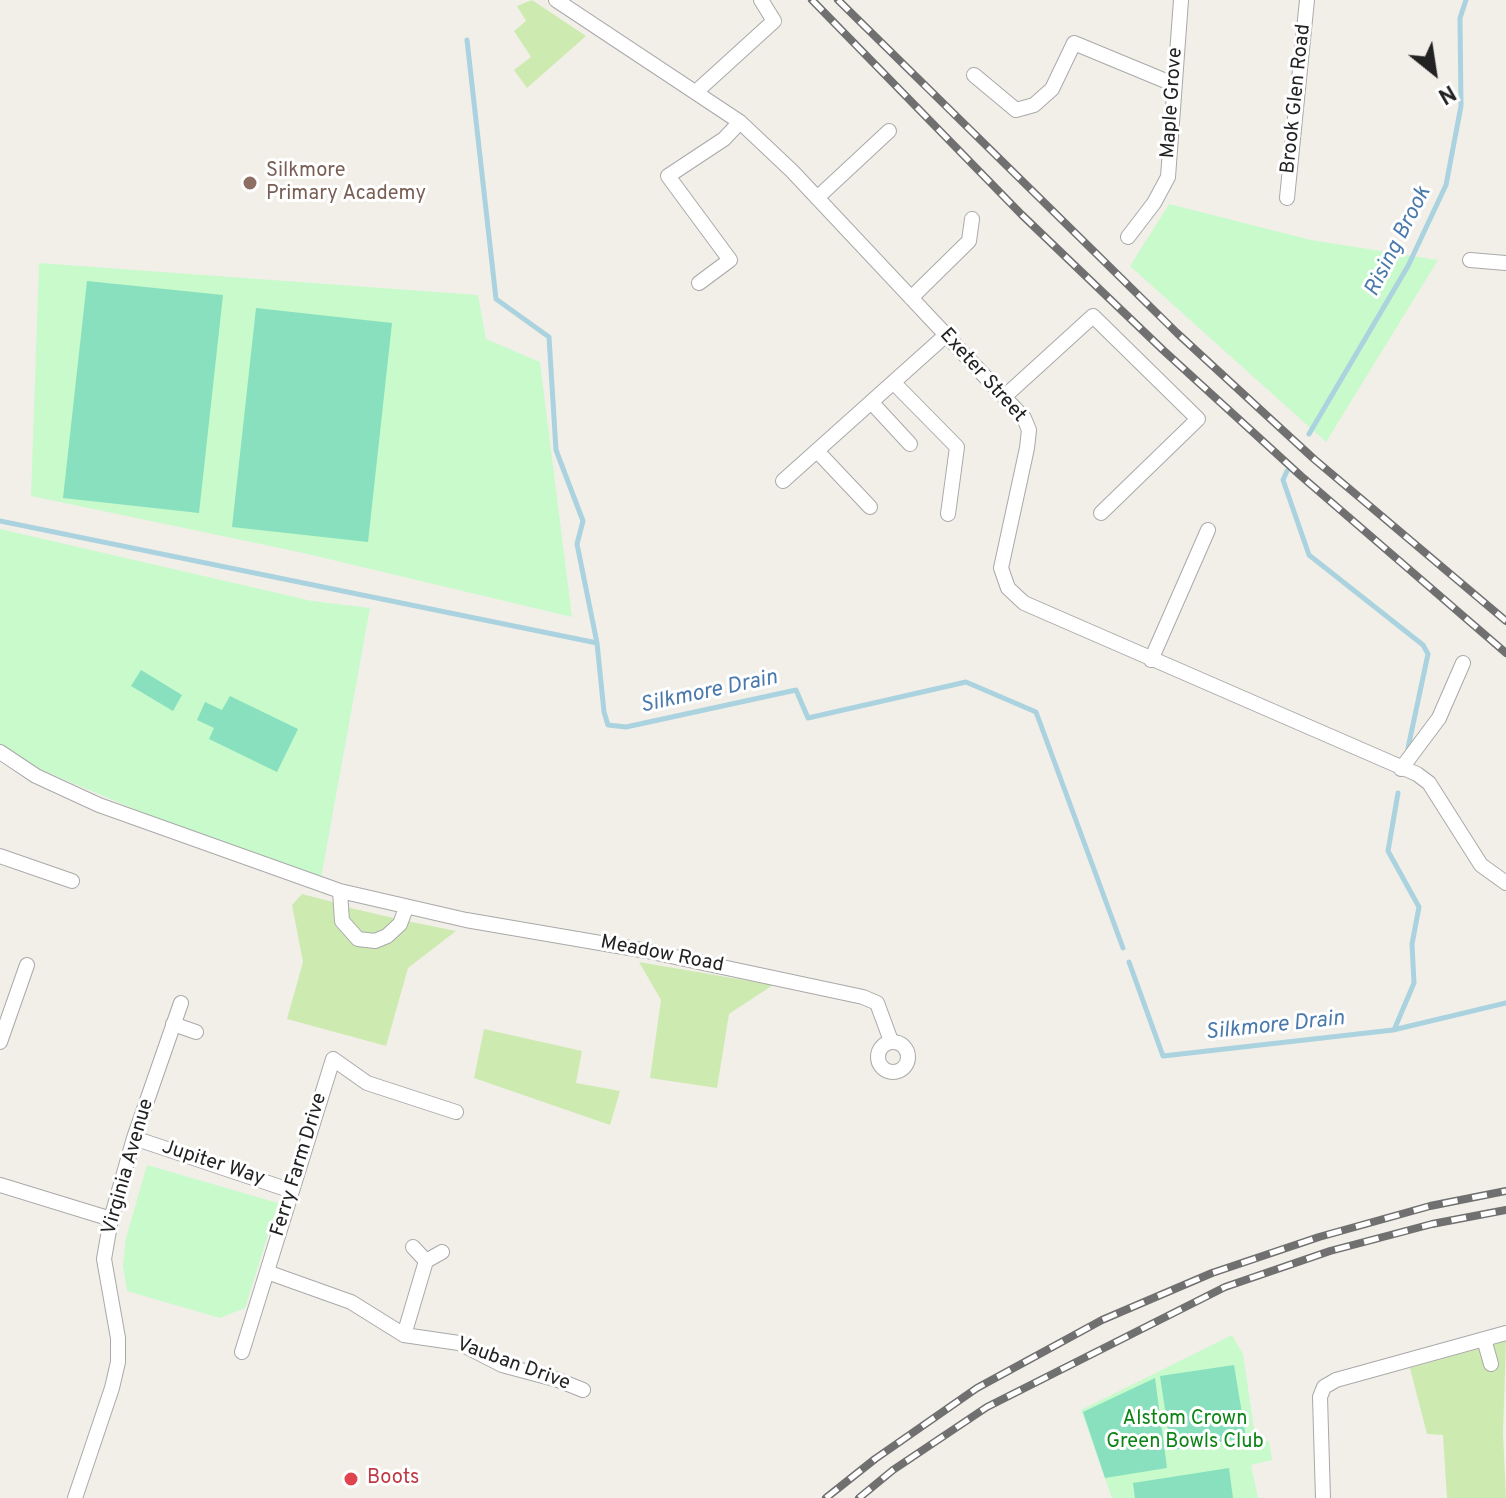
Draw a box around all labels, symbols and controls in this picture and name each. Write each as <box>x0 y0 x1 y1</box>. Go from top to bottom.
street label: Brook Glen Road <box>1277 23 1317 175</box>
north arrow <box>1394 32 1474 112</box>
street label: Maple Grove <box>1157 47 1189 159</box>
text: N <box>1433 78 1460 109</box>
place label: Silkmore Primary Academy <box>266 160 426 207</box>
marker: Silkmore Primary Academy <box>241 174 259 192</box>
water label: Rising Brook <box>1360 183 1438 301</box>
street label: Exeter Street <box>934 324 1030 428</box>
water label: Silkmore Drain <box>638 666 780 720</box>
street label: Meadow Road <box>598 931 726 979</box>
water label: Silkmore Drain <box>1204 1007 1346 1047</box>
street label: Ferry Farm Drive <box>267 1090 333 1240</box>
street label: Virginia Avenue <box>98 1096 160 1238</box>
street label: Jupiter Way <box>158 1136 268 1192</box>
street label: Vauban Drive <box>453 1333 573 1397</box>
park label: Alstom Crown Green Bowls Club <box>1106 1408 1264 1455</box>
place label: Boots <box>367 1467 419 1491</box>
marker: Boots <box>342 1470 360 1488</box>

